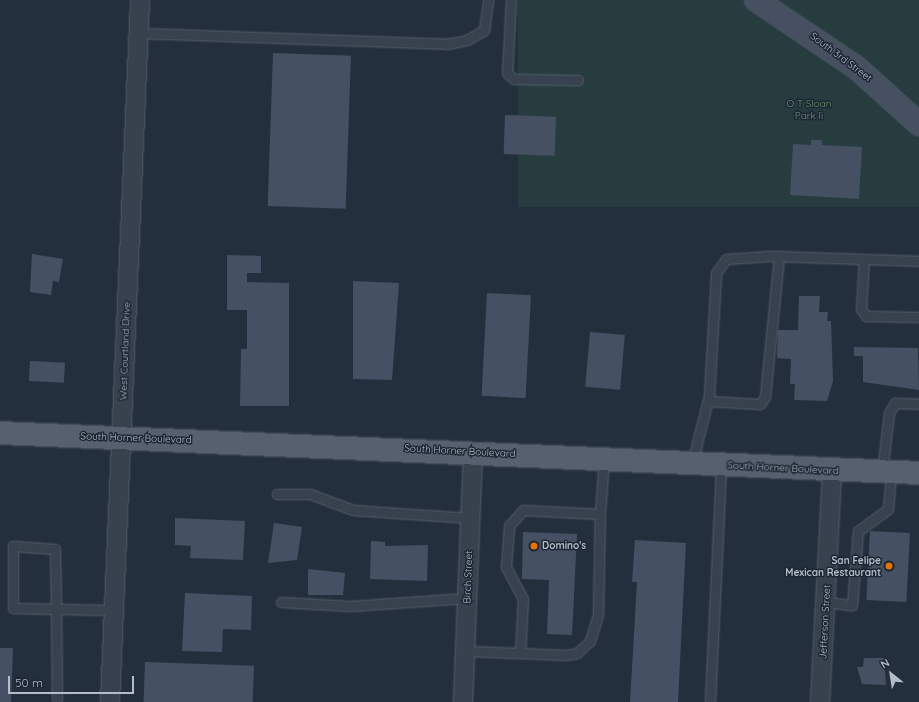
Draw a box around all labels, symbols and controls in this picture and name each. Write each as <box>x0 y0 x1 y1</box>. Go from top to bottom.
street label: South 3rd Street <box>808 30 874 84</box>
park label: O T Sloan Park Ii <box>787 97 831 120</box>
street label: West Courtland Drive <box>117 302 133 400</box>
street label: South Horner Boulevard <box>80 430 192 446</box>
street label: South Horner Boulevard <box>404 442 516 460</box>
street label: South Horner Boulevard <box>727 459 839 477</box>
place label: Domino's <box>542 540 586 552</box>
marker: Domino's <box>529 541 539 551</box>
street label: Birch Street <box>461 550 475 604</box>
place label: San Felipe Mexican Restaurant <box>785 554 881 578</box>
marker: San Felipe Mexican Restaurant <box>884 561 894 571</box>
street label: Jefferson Street <box>817 584 833 660</box>
north arrow <box>871 654 911 694</box>
text: N <box>878 656 892 672</box>
scale bar <box>10 668 136 694</box>
text: 50 m <box>15 675 43 690</box>

